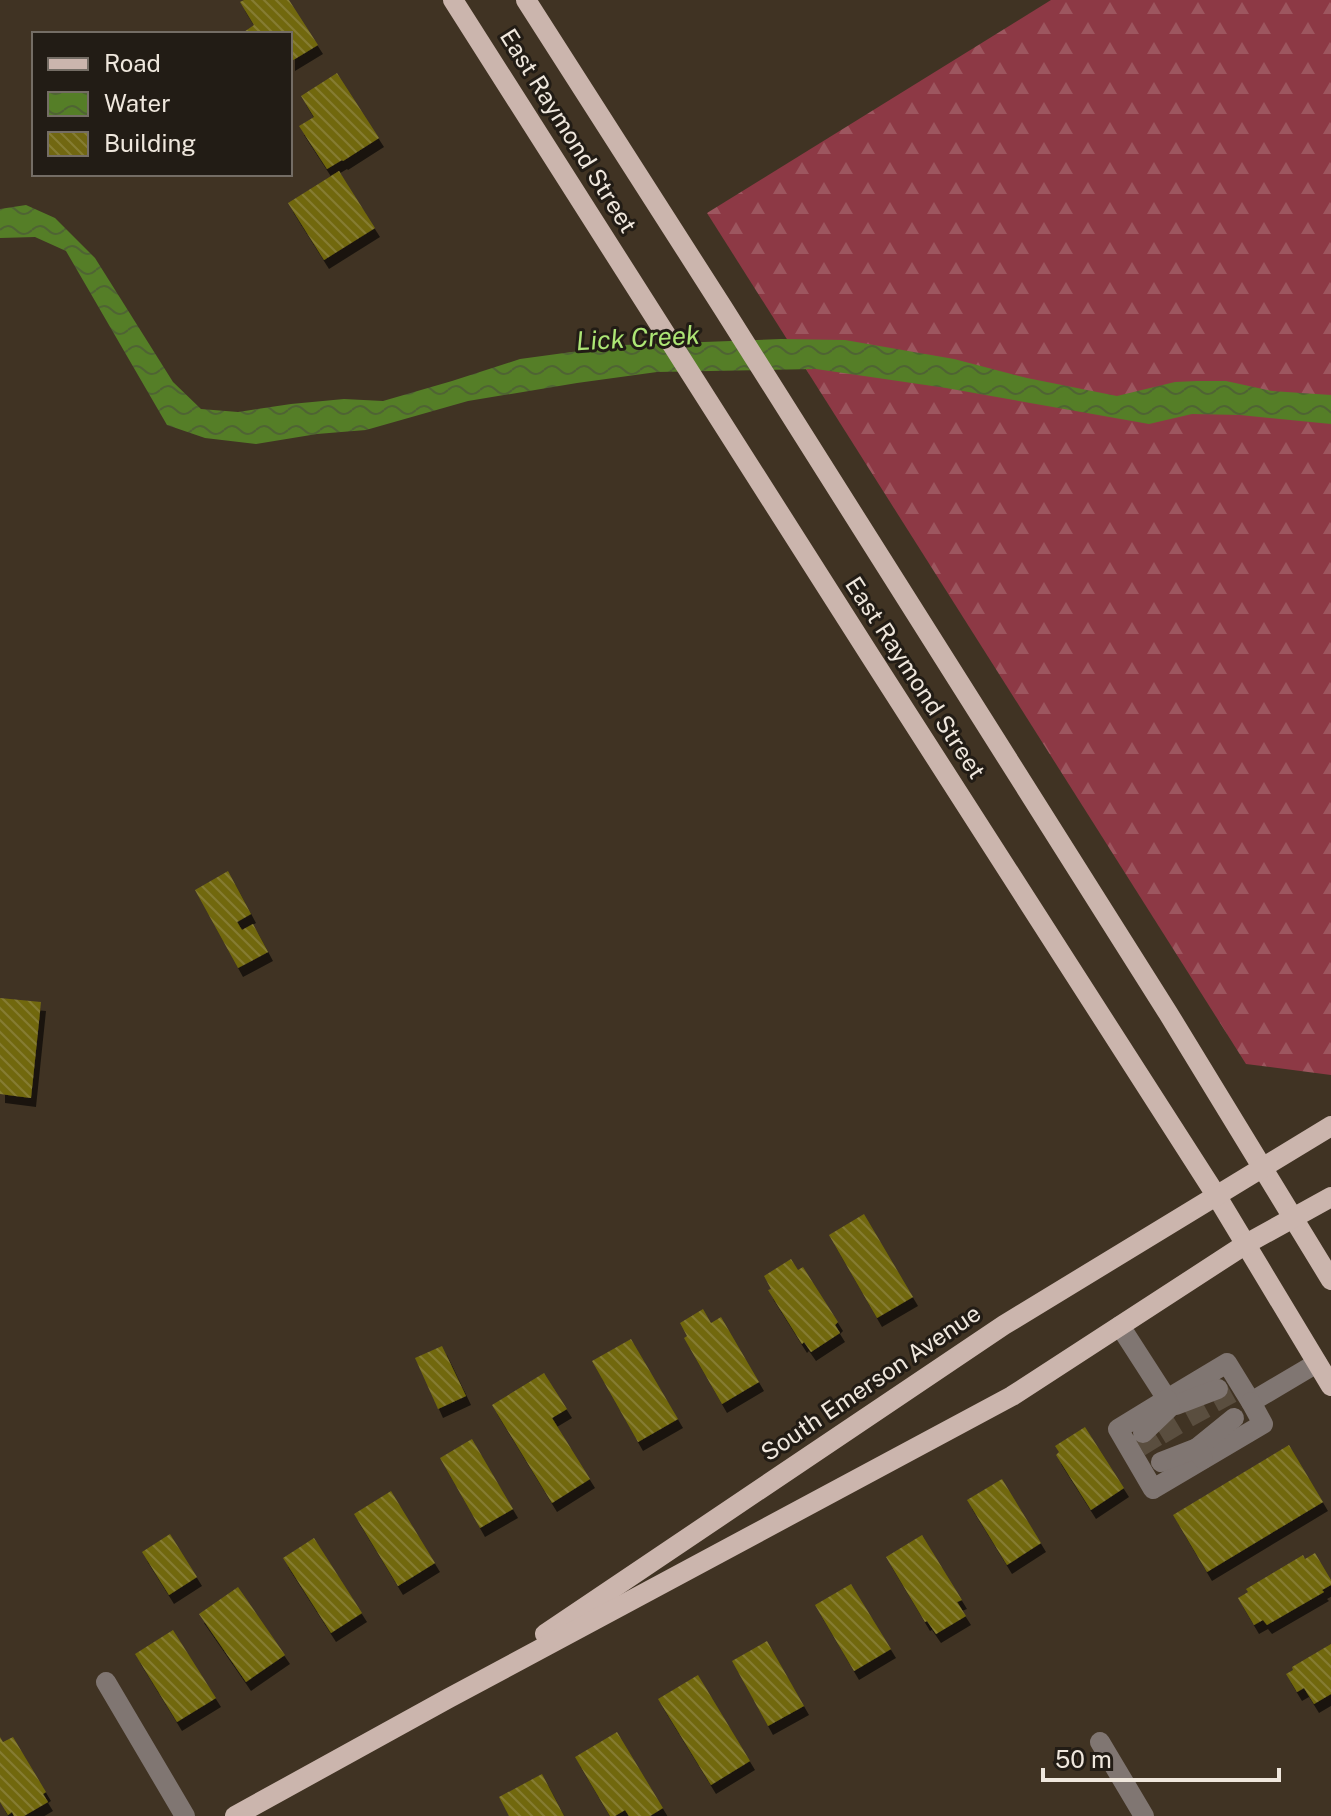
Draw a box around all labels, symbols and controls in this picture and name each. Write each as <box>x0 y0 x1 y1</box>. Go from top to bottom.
street label: East Raymond Street <box>495 23 643 238</box>
legend <box>32 32 292 176</box>
text: Road <box>104 49 161 77</box>
text: Water <box>104 89 171 117</box>
text: Building <box>104 129 196 157</box>
water label: Lick Creek <box>575 319 701 356</box>
street label: East Raymond Street <box>840 571 992 784</box>
street label: South Emerson Avenue <box>755 1298 985 1466</box>
scale bar <box>1043 1732 1279 1782</box>
text: 50 m <box>1055 1745 1112 1773</box>

